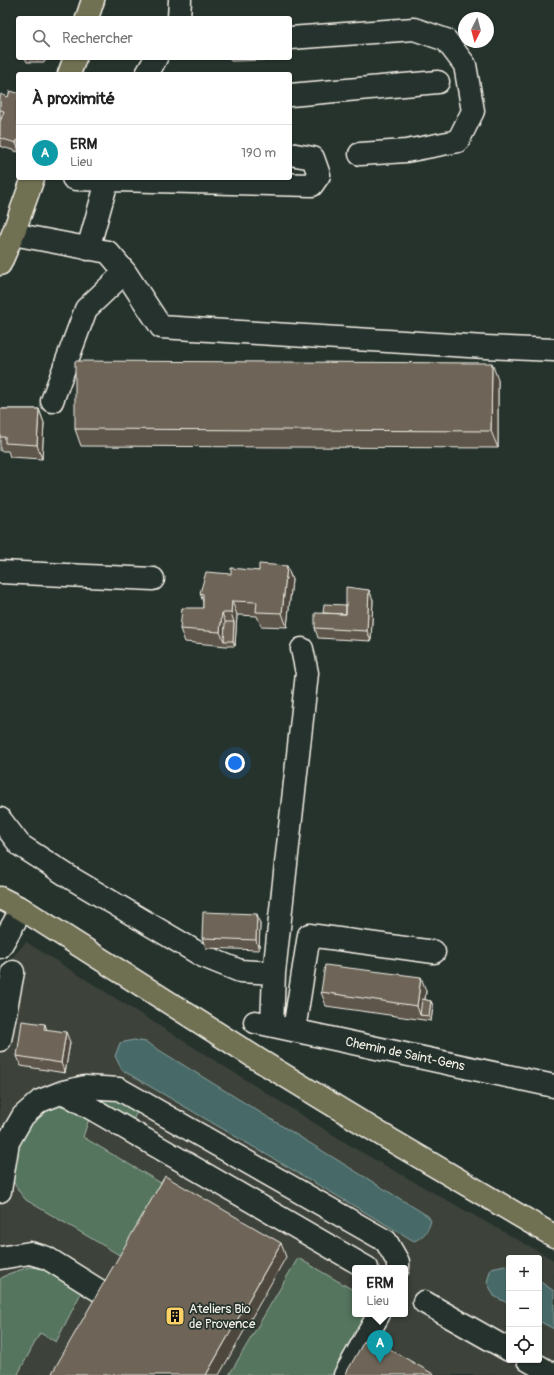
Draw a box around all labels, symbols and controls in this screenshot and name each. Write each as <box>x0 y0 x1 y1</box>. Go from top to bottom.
north arrow <box>458 12 494 48</box>
search box <box>16 16 292 60</box>
icon: search <box>30 27 52 49</box>
text: Rechercher <box>62 29 133 48</box>
text: À proximité <box>32 88 115 109</box>
text: ERM <box>70 135 97 154</box>
text: A <box>41 145 49 161</box>
text: 190 m <box>241 145 276 161</box>
text: Lieu <box>70 154 93 170</box>
your location <box>225 753 245 773</box>
street label: Chemin de Saint-Gens <box>344 1034 466 1074</box>
map controls <box>506 1255 542 1363</box>
button: + <box>506 1255 542 1291</box>
popup <box>352 1265 408 1317</box>
text: ERM <box>366 1274 394 1293</box>
button: − <box>506 1291 542 1327</box>
text: Lieu <box>366 1293 389 1309</box>
place label: Ateliers Bio de Provence <box>189 1301 256 1332</box>
building icon: Ateliers Bio de Provence <box>164 1305 186 1327</box>
button: locate <box>506 1327 542 1363</box>
pin: A <box>367 1330 393 1363</box>

